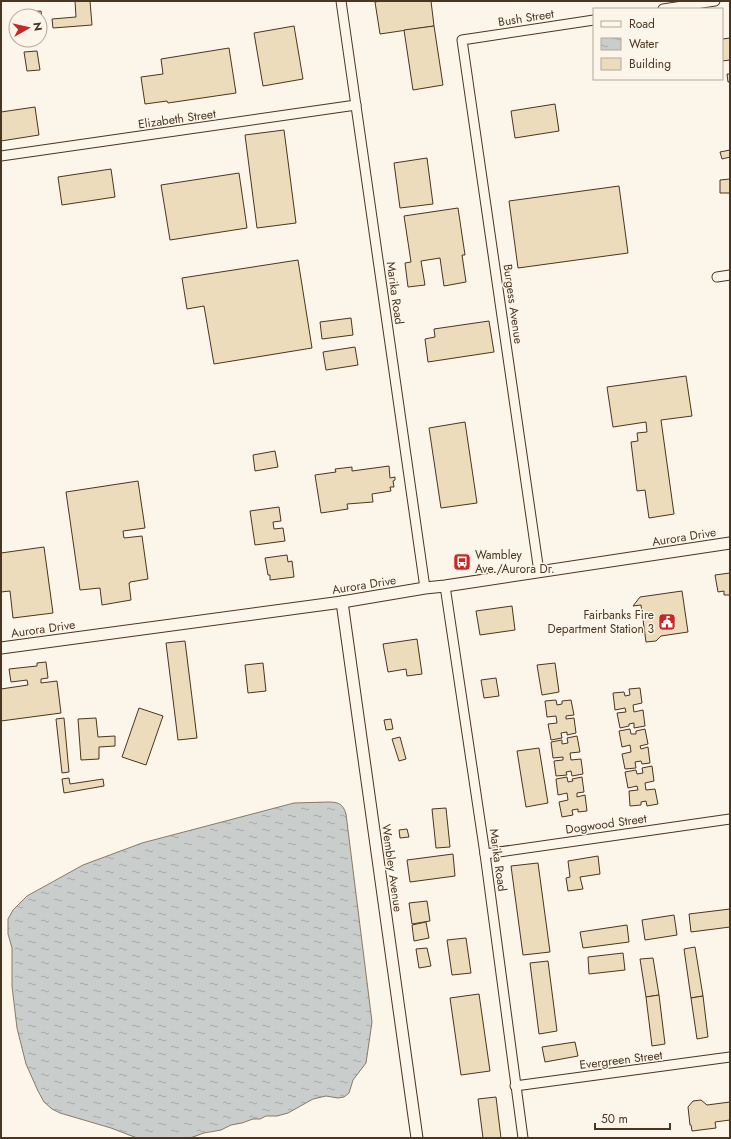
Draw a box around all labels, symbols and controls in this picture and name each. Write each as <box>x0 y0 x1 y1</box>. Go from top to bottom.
street label: Bush Street <box>497 5 555 31</box>
north arrow <box>8 8 48 48</box>
legend <box>593 8 723 80</box>
text: Road <box>629 15 655 33</box>
text: N <box>29 21 46 32</box>
text: Water <box>629 35 660 53</box>
text: Building <box>629 55 671 73</box>
street label: Elizabeth Street <box>137 105 217 133</box>
street label: Marika Road <box>382 260 408 326</box>
street label: Burgess Avenue <box>498 263 528 345</box>
street label: Aurora Drive <box>651 523 717 551</box>
place label: Wambley Ave./Aurora Dr. <box>475 546 555 578</box>
bus stop icon: Wambley Ave./Aurora Dr. <box>452 552 472 572</box>
street label: Aurora Drive <box>331 571 397 599</box>
place label: Fairbanks Fire Department Station 3 <box>547 606 654 638</box>
public building icon: Fairbanks Fire Department Station 3 <box>657 612 677 632</box>
street label: Aurora Drive <box>10 616 76 642</box>
street label: Dogwood Street <box>564 809 648 839</box>
street label: Wembley Avenue <box>377 823 407 913</box>
street label: Marika Road <box>485 827 511 893</box>
street label: Evergreen Street <box>578 1046 664 1074</box>
scale bar <box>595 1105 670 1131</box>
text: 50 m <box>601 1110 628 1128</box>

